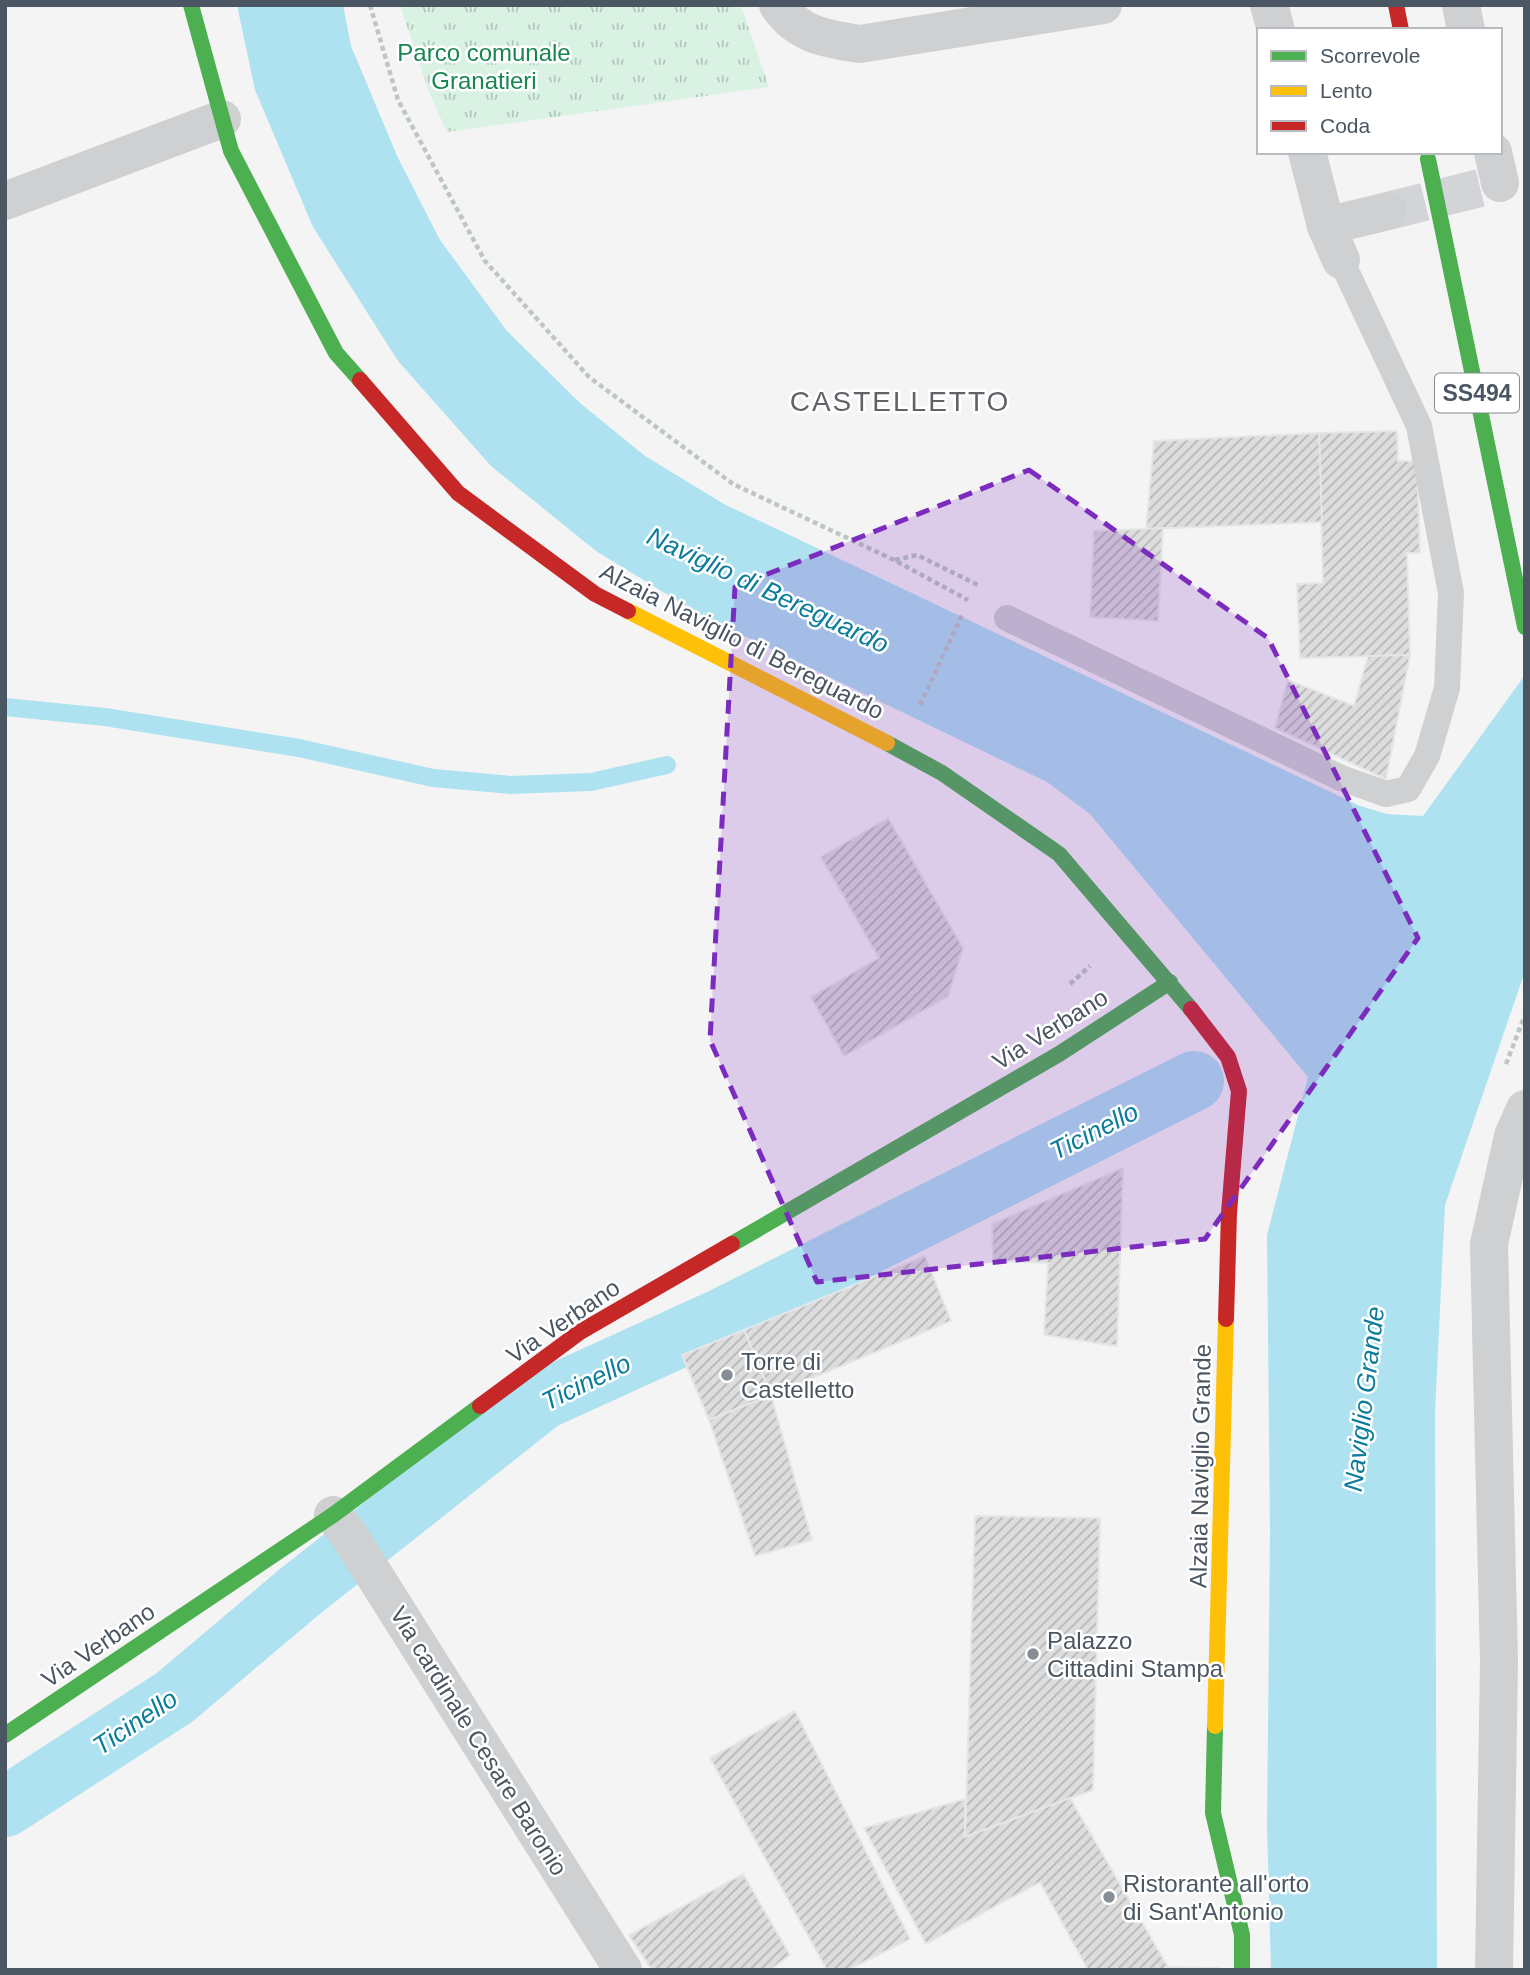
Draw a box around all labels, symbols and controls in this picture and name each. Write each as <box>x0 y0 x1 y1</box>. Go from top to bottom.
legend <box>1257 28 1502 154</box>
park label: Parco comunale Granatieri <box>397 39 571 94</box>
text: Scorrevole <box>1320 44 1420 67</box>
text: Lento <box>1320 79 1373 102</box>
text: Coda <box>1320 114 1371 137</box>
road number: SS494 <box>1435 374 1519 412</box>
district label: CASTELLETTO <box>790 386 1010 417</box>
water label: Naviglio di Bereguardo <box>642 521 894 659</box>
street label: Alzaia Naviglio di Bereguardo <box>596 557 888 725</box>
street label: Via Verbano <box>988 983 1112 1075</box>
water label: Ticinello <box>1045 1096 1143 1166</box>
street label: Via Verbano <box>501 1273 625 1369</box>
water label: Naviglio Grande <box>1338 1305 1390 1493</box>
street label: Alzaia Naviglio Grande <box>1184 1344 1216 1588</box>
water label: Ticinello <box>537 1348 635 1416</box>
place label: Torre di Castelletto <box>741 1348 854 1403</box>
marker: Torre di Castelletto <box>719 1367 735 1383</box>
street label: Via Verbano <box>36 1597 160 1693</box>
street label: Via cardinale Cesare Baronio <box>385 1602 573 1880</box>
place label: Palazzo Cittadini Stampa <box>1047 1627 1224 1682</box>
marker: Palazzo Cittadini Stampa <box>1025 1646 1041 1662</box>
water label: Ticinello <box>87 1683 183 1761</box>
place label: Ristorante all'orto di Sant'Antonio <box>1123 1870 1309 1925</box>
marker: Ristorante all'orto di Sant'Antonio <box>1101 1889 1117 1905</box>

